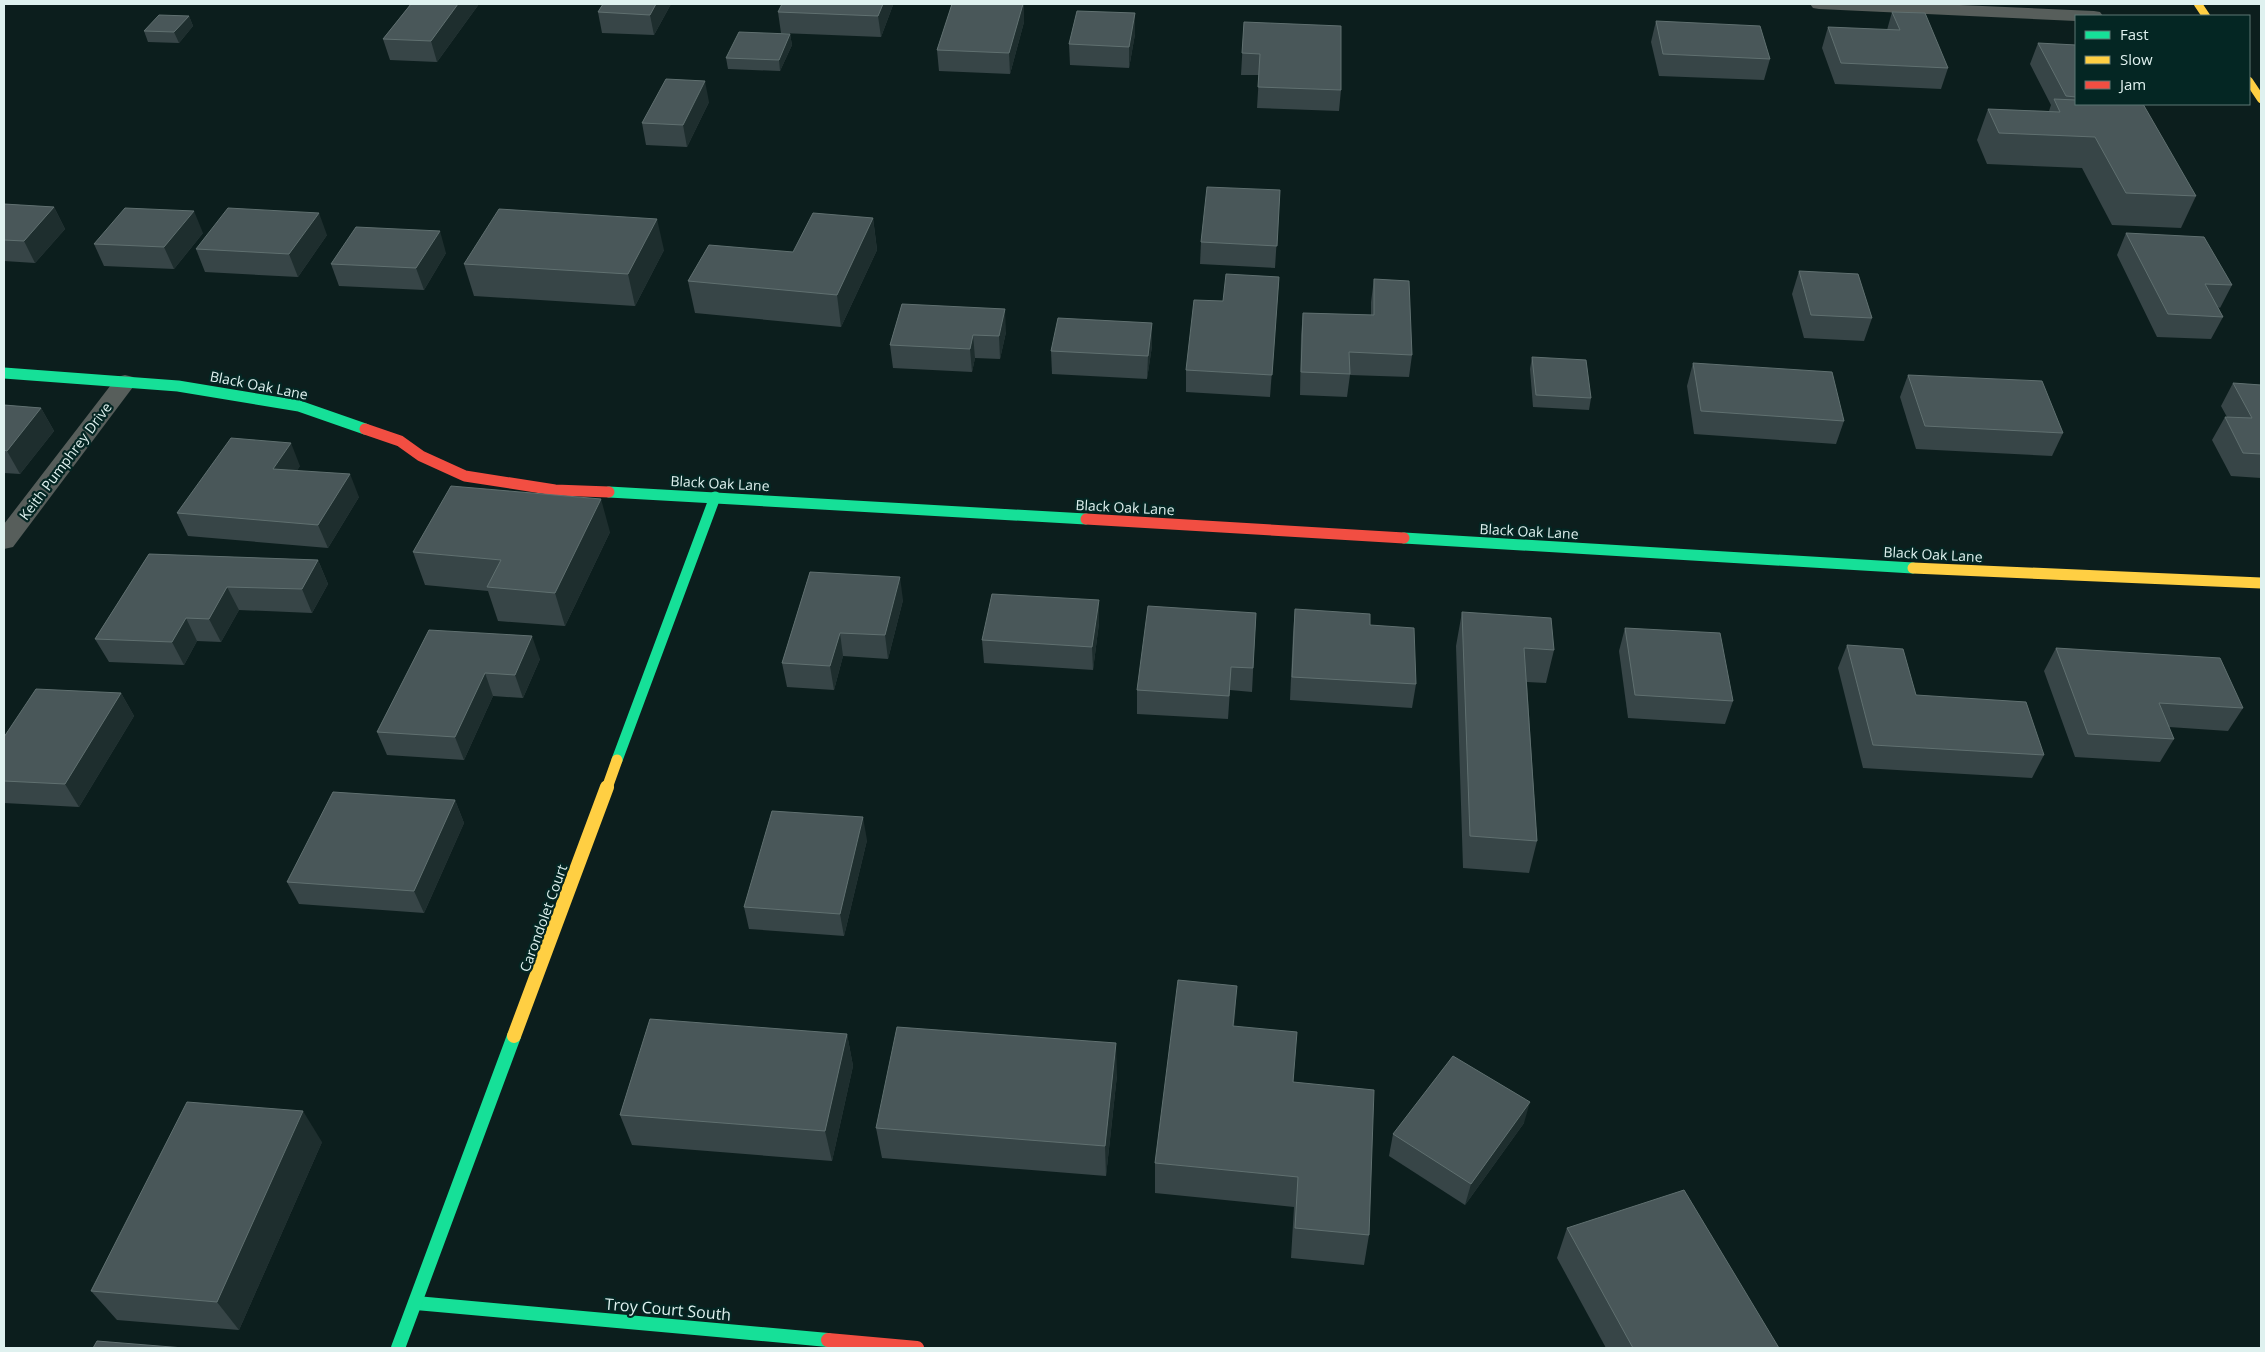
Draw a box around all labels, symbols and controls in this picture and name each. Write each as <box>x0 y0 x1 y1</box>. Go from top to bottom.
legend <box>2075 15 2250 105</box>
text: Fast <box>2120 24 2149 44</box>
text: Slow <box>2120 49 2153 69</box>
text: Jam <box>2118 74 2146 94</box>
street label: Black Oak Lane <box>208 366 310 404</box>
street label: Keith Pumphrey Drive <box>14 398 116 524</box>
street label: Black Oak Lane <box>670 471 770 495</box>
street label: Black Oak Lane <box>1075 495 1175 519</box>
street label: Black Oak Lane <box>1479 519 1579 543</box>
street label: Black Oak Lane <box>1883 542 1983 566</box>
street label: Carondolet Court <box>515 862 571 974</box>
street label: Troy Court South <box>604 1293 732 1325</box>

